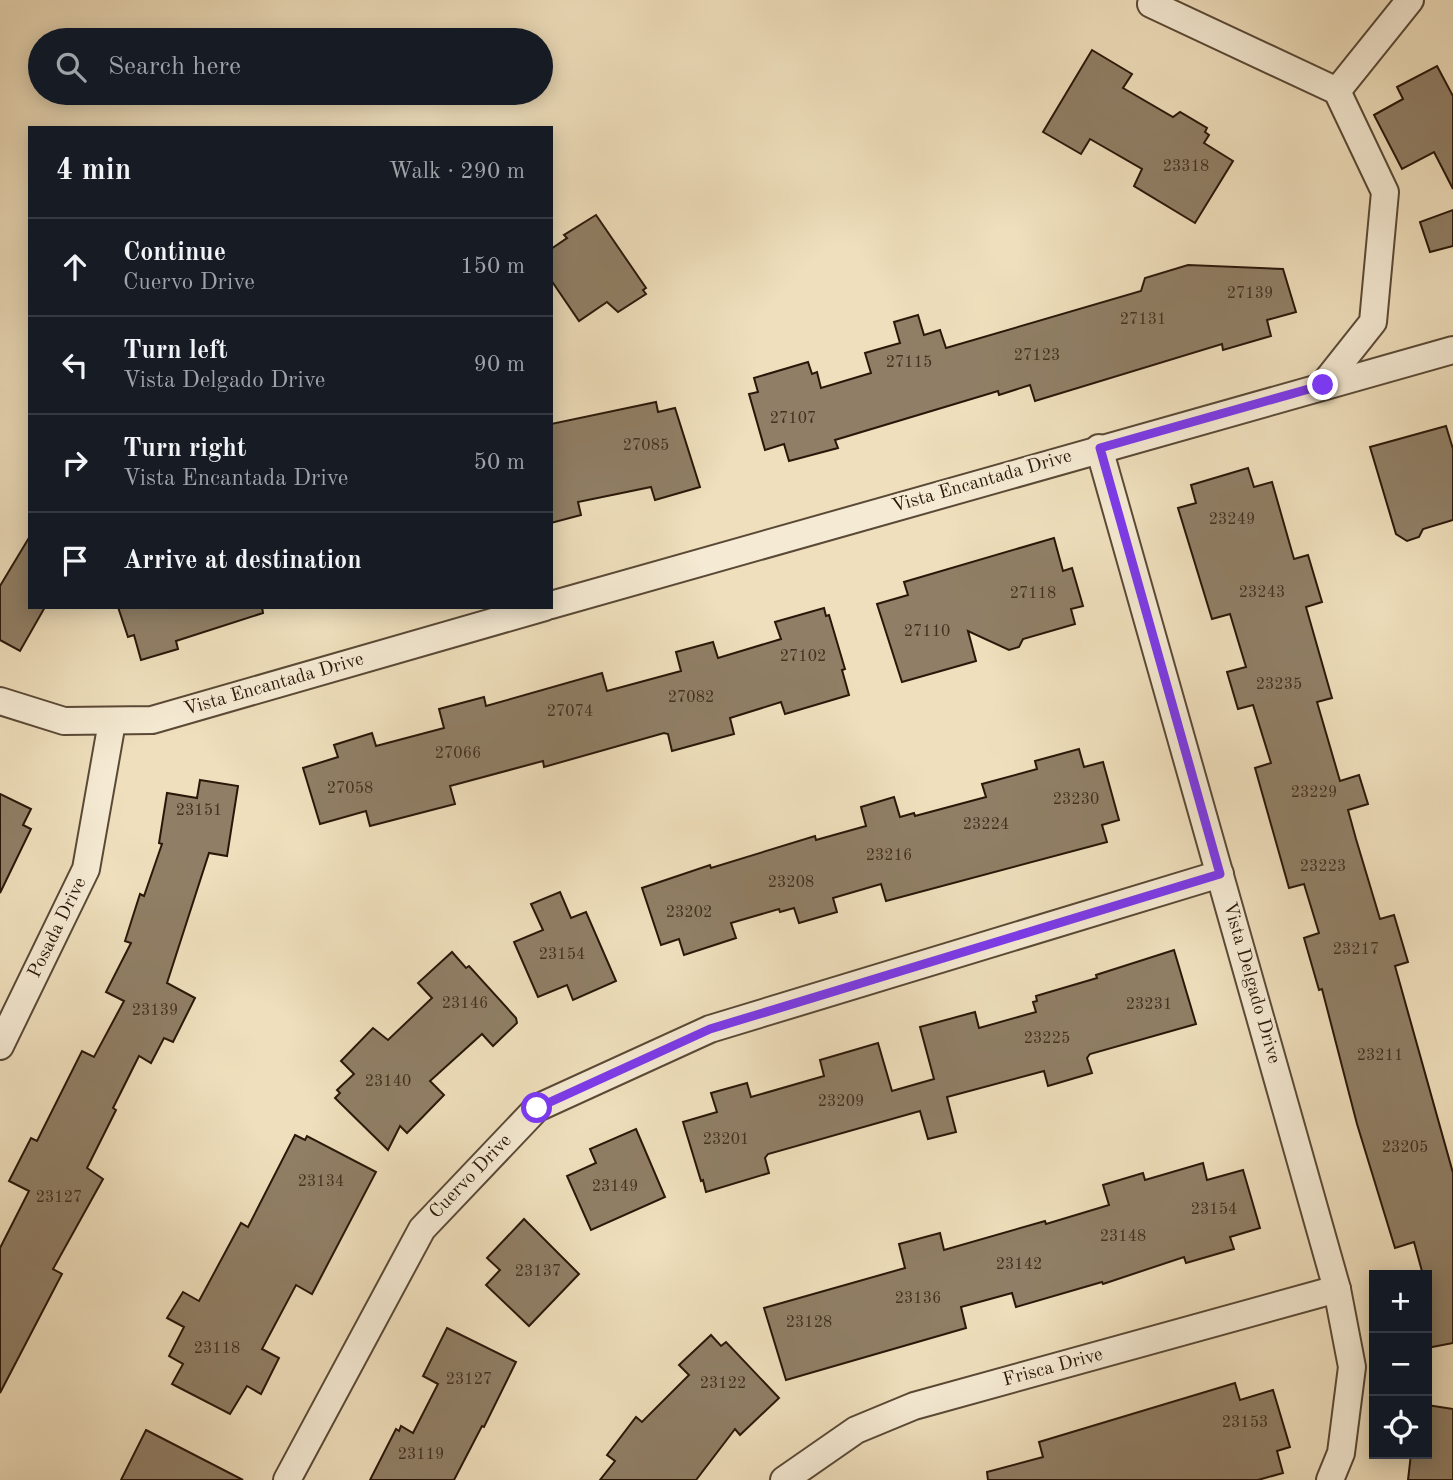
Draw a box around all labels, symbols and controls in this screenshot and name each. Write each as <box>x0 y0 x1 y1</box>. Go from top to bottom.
search box <box>28 28 553 105</box>
icon: search <box>52 48 90 86</box>
text: Search here <box>108 54 241 80</box>
text: 4 min <box>56 156 131 186</box>
house number: 23318 <box>1163 159 1209 175</box>
text: Walk · 290 m <box>389 160 525 183</box>
text: Continue <box>123 240 226 266</box>
icon: ahead <box>56 248 94 286</box>
text: 150 m <box>460 255 525 278</box>
text: Cuervo Drive <box>123 271 255 294</box>
house number: 27139 <box>1227 286 1273 302</box>
house number: 27131 <box>1120 312 1166 328</box>
text: Turn left <box>123 338 228 364</box>
icon: left <box>56 346 94 384</box>
house number: 27123 <box>1014 348 1060 364</box>
text: 90 m <box>474 353 525 376</box>
house number: 27115 <box>886 355 932 371</box>
text: Vista Delgado Drive <box>123 369 325 392</box>
route end <box>1307 369 1338 400</box>
house number: 27107 <box>770 411 816 427</box>
text: Turn right <box>123 436 246 462</box>
house number: 27085 <box>623 438 669 454</box>
icon: right <box>56 444 94 482</box>
street label: Vista Encantada Drive <box>890 447 1074 517</box>
text: 50 m <box>474 451 525 474</box>
text: Vista Encantada Drive <box>123 467 348 490</box>
house number: 23249 <box>1209 512 1255 528</box>
icon: arrive <box>56 542 94 580</box>
text: Arrive at destination <box>123 548 362 574</box>
house number: 23243 <box>1239 585 1285 601</box>
house number: 27118 <box>1010 586 1056 602</box>
house number: 27110 <box>904 624 950 640</box>
house number: 27102 <box>780 649 826 665</box>
street label: Vista Encantada Drive <box>182 650 366 720</box>
house number: 23235 <box>1256 677 1302 693</box>
house number: 27082 <box>668 690 714 706</box>
house number: 27074 <box>547 704 593 720</box>
house number: 27066 <box>435 746 481 762</box>
house number: 27058 <box>327 781 373 797</box>
house number: 23229 <box>1291 785 1337 801</box>
house number: 23230 <box>1053 792 1099 808</box>
house number: 23151 <box>176 803 222 819</box>
house number: 23224 <box>963 817 1009 833</box>
house number: 23216 <box>866 848 912 864</box>
house number: 23223 <box>1300 859 1346 875</box>
street label: Posada Drive <box>26 875 90 981</box>
house number: 23208 <box>768 875 814 891</box>
street label: Vista Delgado Drive <box>1219 900 1283 1066</box>
house number: 23202 <box>666 905 712 921</box>
house number: 23217 <box>1333 942 1379 958</box>
house number: 23154 <box>539 947 585 963</box>
house number: 23146 <box>442 996 488 1012</box>
house number: 23231 <box>1126 997 1172 1013</box>
house number: 23139 <box>132 1003 178 1019</box>
house number: 23225 <box>1024 1031 1070 1047</box>
house number: 23211 <box>1357 1048 1403 1064</box>
house number: 23140 <box>365 1074 411 1090</box>
route start <box>521 1092 552 1123</box>
house number: 23209 <box>818 1094 864 1110</box>
street label: Cuervo Drive <box>426 1131 516 1223</box>
house number: 23201 <box>703 1132 749 1148</box>
house number: 23205 <box>1382 1140 1428 1156</box>
house number: 23134 <box>298 1174 344 1190</box>
house number: 23149 <box>592 1179 638 1195</box>
house number: 23127 <box>36 1190 82 1206</box>
house number: 23154 <box>1191 1202 1237 1218</box>
house number: 23148 <box>1100 1229 1146 1245</box>
house number: 23142 <box>996 1257 1042 1273</box>
house number: 23137 <box>515 1264 561 1280</box>
map controls <box>1369 1270 1432 1459</box>
button: + <box>1369 1270 1432 1333</box>
house number: 23136 <box>895 1291 941 1307</box>
house number: 23128 <box>786 1315 832 1331</box>
button: − <box>1369 1333 1432 1396</box>
house number: 23118 <box>194 1341 240 1357</box>
street label: Frisca Drive <box>1001 1346 1105 1390</box>
house number: 23127 <box>446 1372 492 1388</box>
house number: 23122 <box>700 1376 746 1392</box>
button: locate <box>1369 1396 1432 1459</box>
house number: 23153 <box>1222 1415 1268 1431</box>
house number: 23119 <box>398 1447 444 1463</box>

